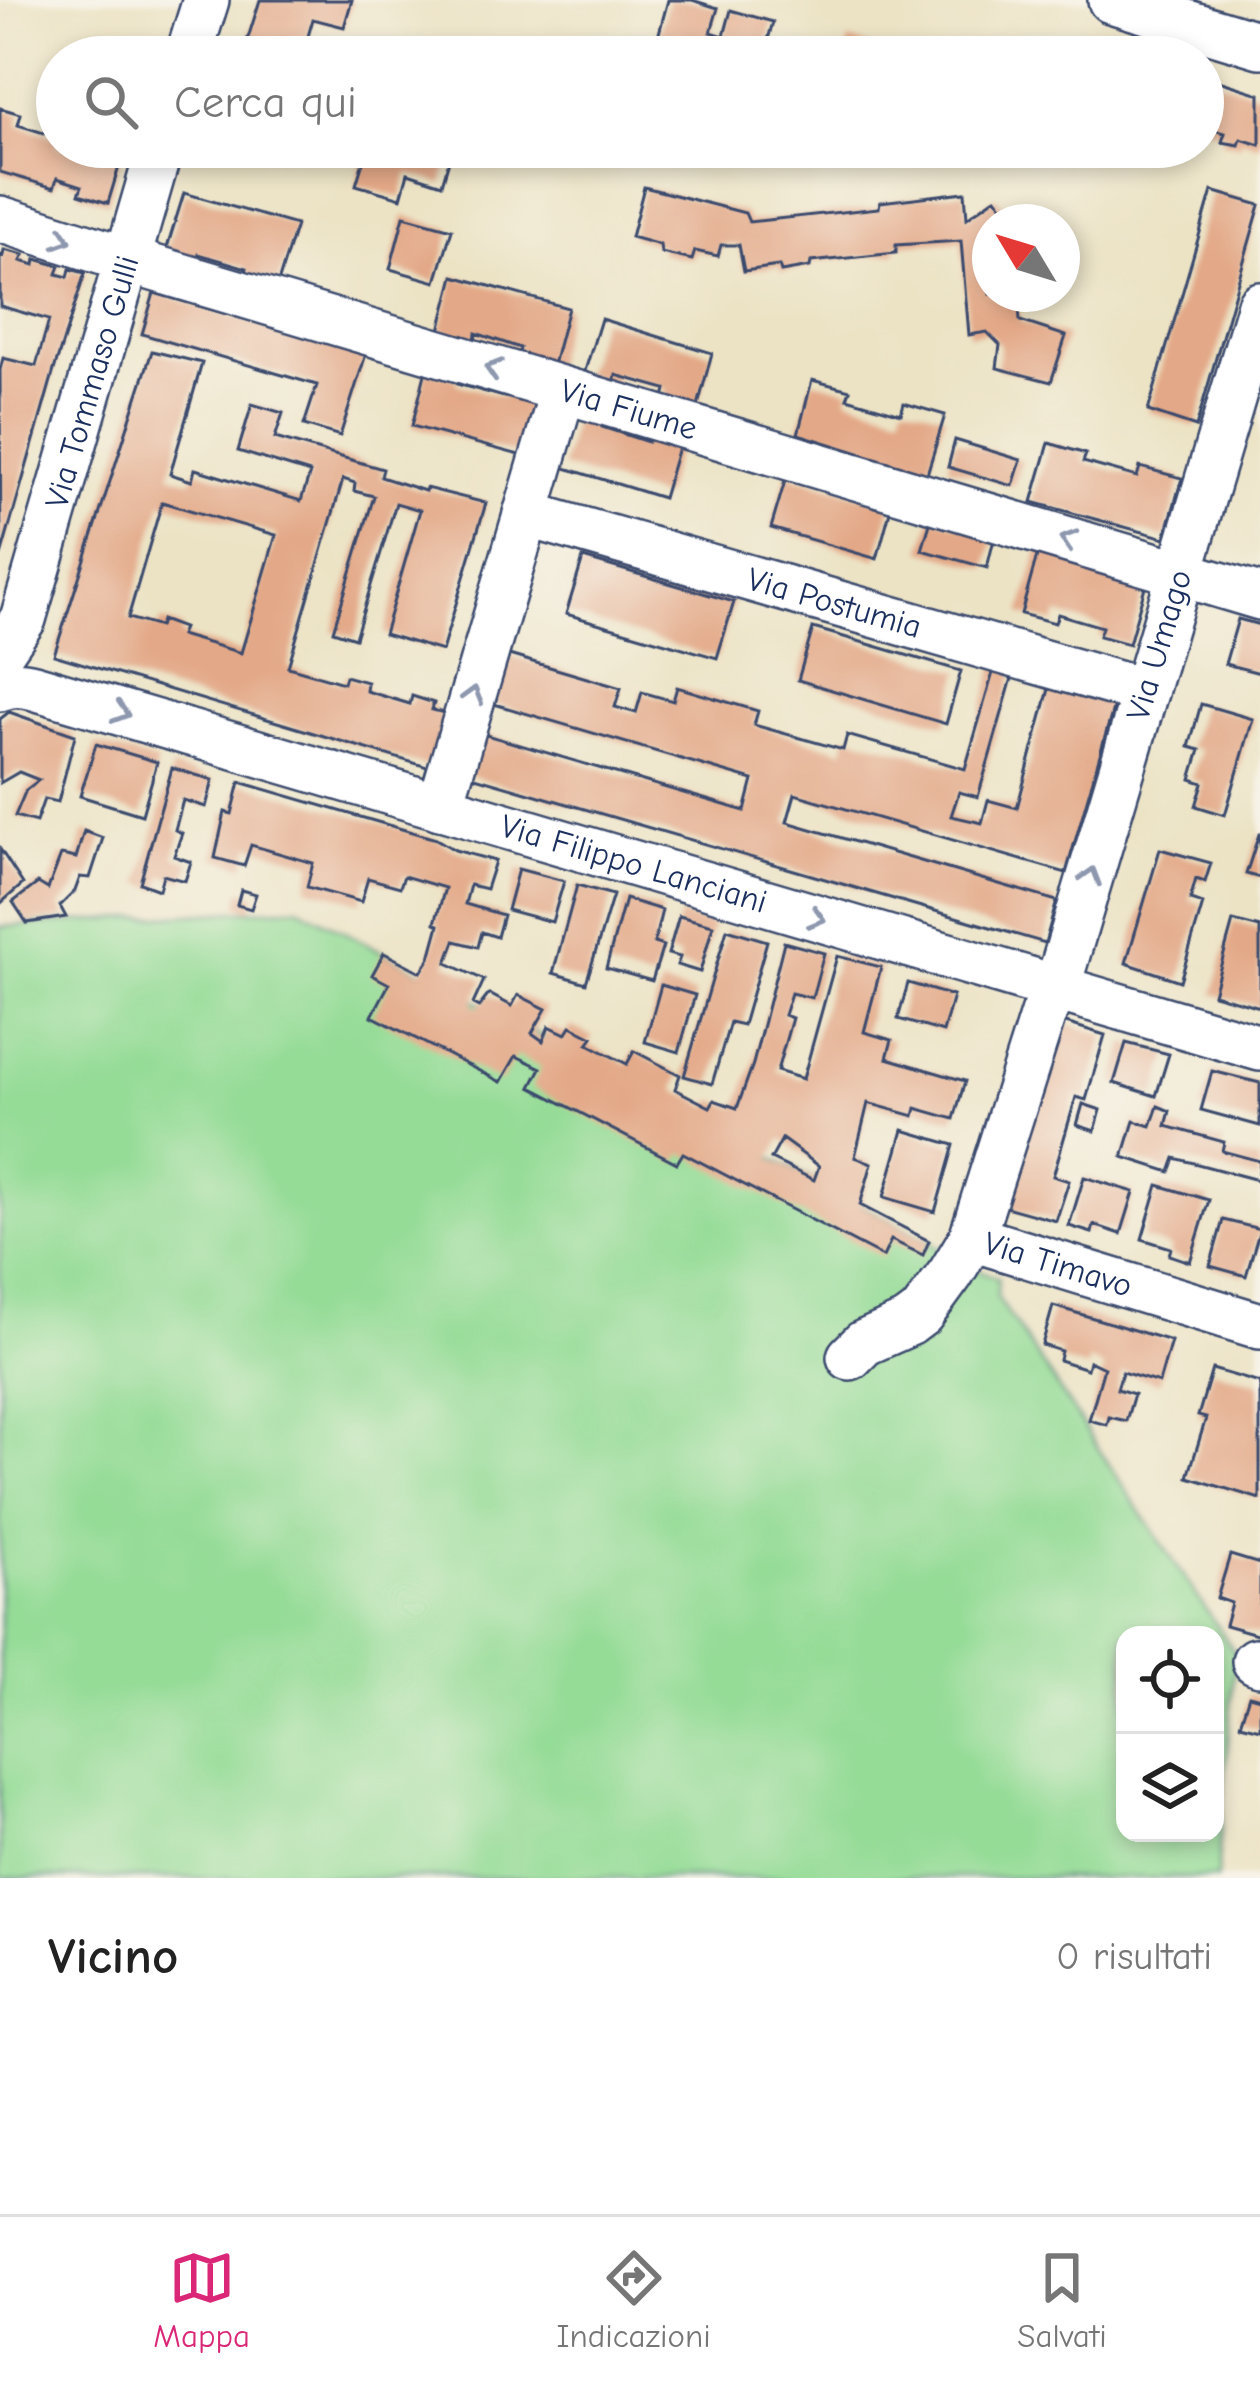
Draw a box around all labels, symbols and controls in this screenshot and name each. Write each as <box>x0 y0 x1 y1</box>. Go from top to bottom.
search box <box>36 36 1224 168</box>
icon: search <box>78 69 144 135</box>
text: Cerca qui <box>174 76 357 128</box>
north arrow <box>972 204 1080 312</box>
one-way arrow <box>52 225 73 250</box>
street label: Via Tommaso Gulli <box>37 251 146 513</box>
one-way arrow <box>483 358 504 383</box>
street label: Via Fiume <box>556 371 702 448</box>
one-way arrow <box>1058 529 1079 554</box>
street label: Via Postumia <box>743 560 926 646</box>
street label: Via Umago <box>1119 565 1199 725</box>
one-way arrow <box>459 685 484 706</box>
one-way arrow <box>110 699 131 724</box>
street label: Via Filippo Lanciani <box>496 806 771 921</box>
one-way arrow <box>1077 866 1102 887</box>
one-way arrow <box>806 904 827 929</box>
street label: Via Timavo <box>979 1224 1137 1305</box>
map controls <box>1116 1626 1224 1842</box>
button: locate <box>1116 1626 1224 1734</box>
button: layers <box>1116 1734 1224 1842</box>
text: Vicino <box>48 1927 178 1986</box>
text: 0 risultati <box>1056 1934 1212 1979</box>
tab: Mappa <box>153 2245 250 2355</box>
tab: Indicazioni <box>557 2245 711 2355</box>
tab: Salvati <box>1017 2245 1107 2355</box>

